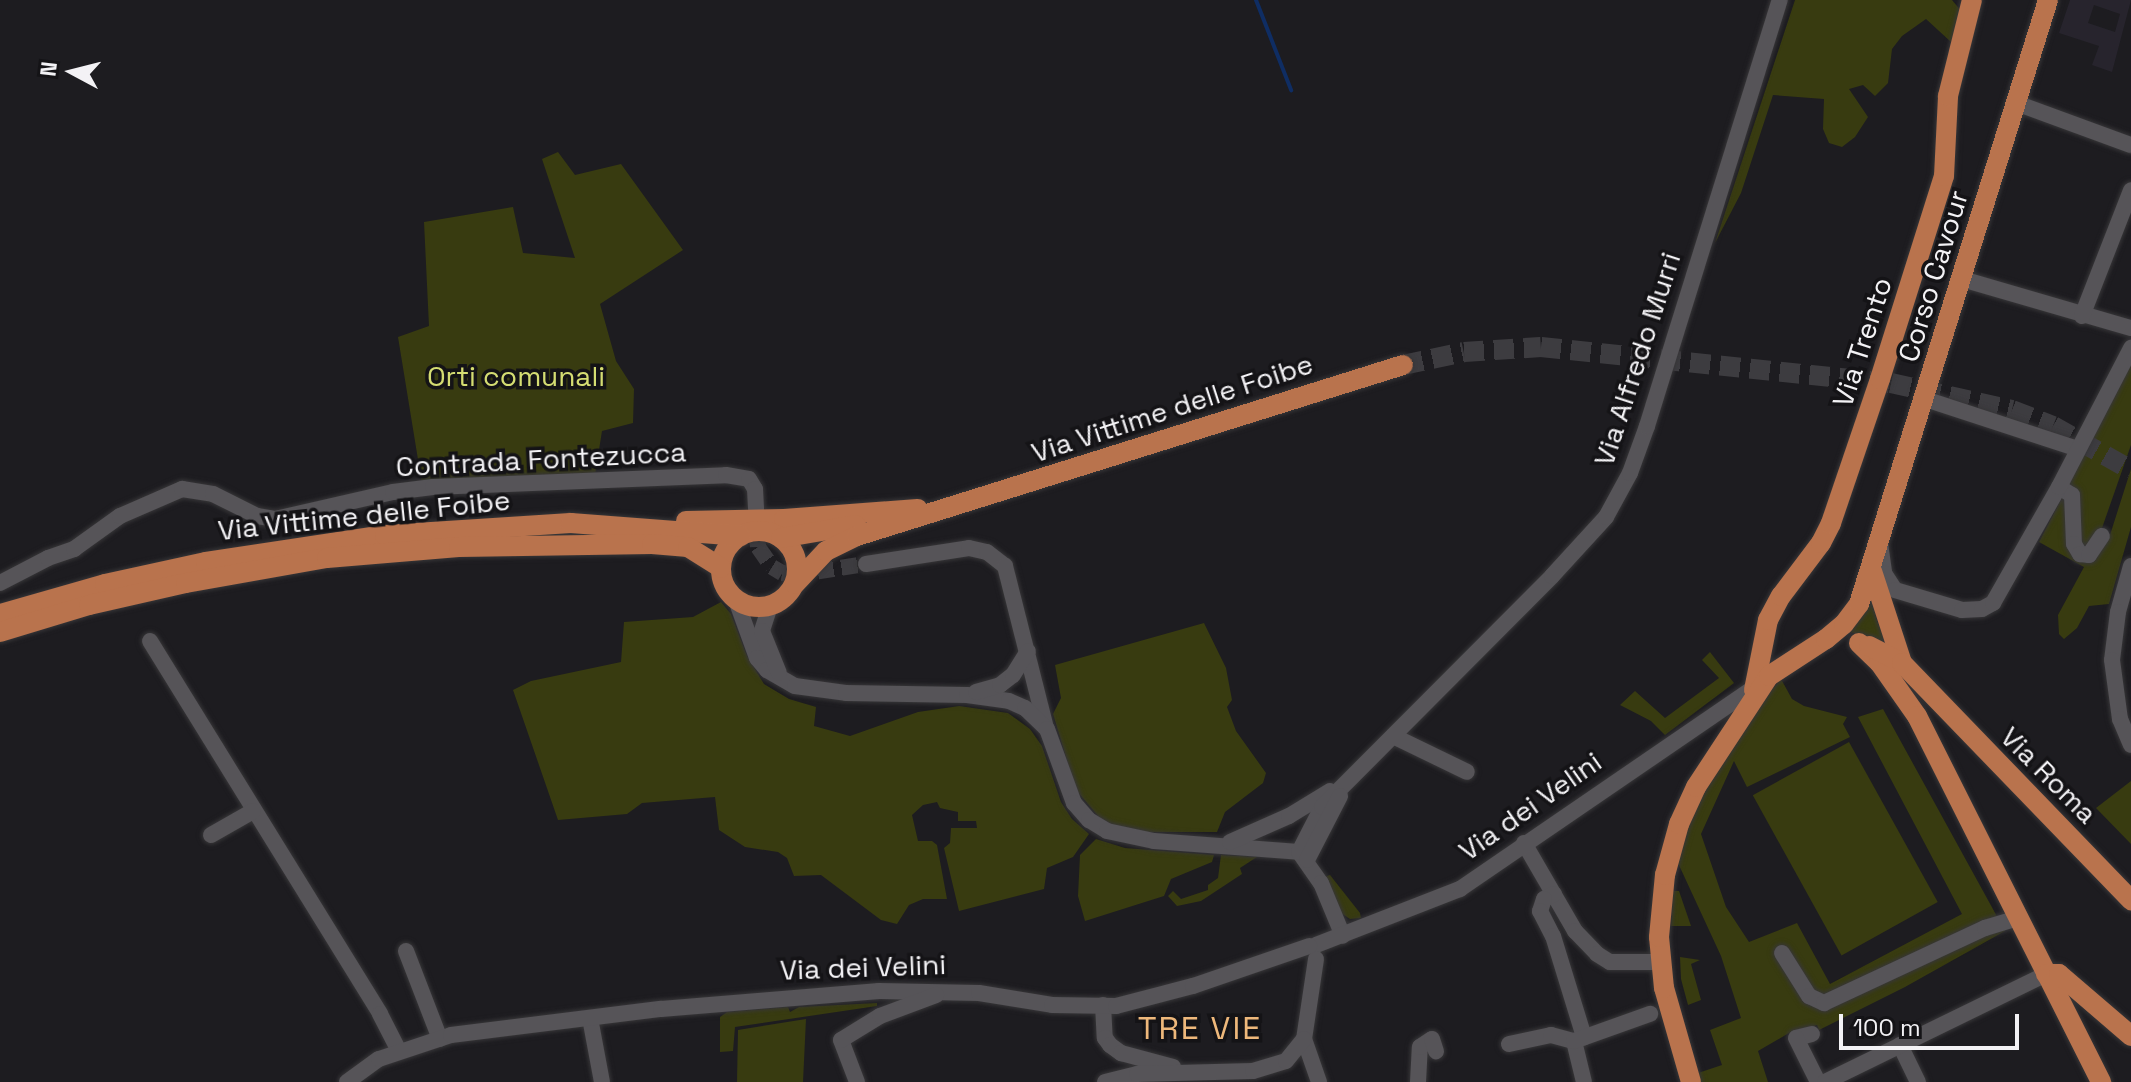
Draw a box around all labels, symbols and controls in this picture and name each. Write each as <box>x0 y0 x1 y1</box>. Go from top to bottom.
north arrow <box>32 32 112 112</box>
text: N <box>33 60 63 78</box>
street label: Corso Cavour <box>1891 186 1975 366</box>
street label: Via Alfredo Murri <box>1587 248 1687 470</box>
street label: Via Trento <box>1825 273 1899 411</box>
street label: Via Vittime delle Foibe <box>1027 347 1317 469</box>
park label: Orti comunali <box>427 359 605 393</box>
street label: Contrada Fontezucca <box>395 435 687 483</box>
street label: Via Vittime delle Foibe <box>216 483 512 547</box>
street label: Via Roma <box>1994 720 2104 830</box>
street label: Via dei Velini <box>1452 744 1608 868</box>
street label: Via dei Velini <box>779 947 947 987</box>
scale bar <box>1843 998 2023 1048</box>
district label: TRE VIE <box>1138 1009 1262 1047</box>
text: 100 m <box>1853 1012 1921 1043</box>

